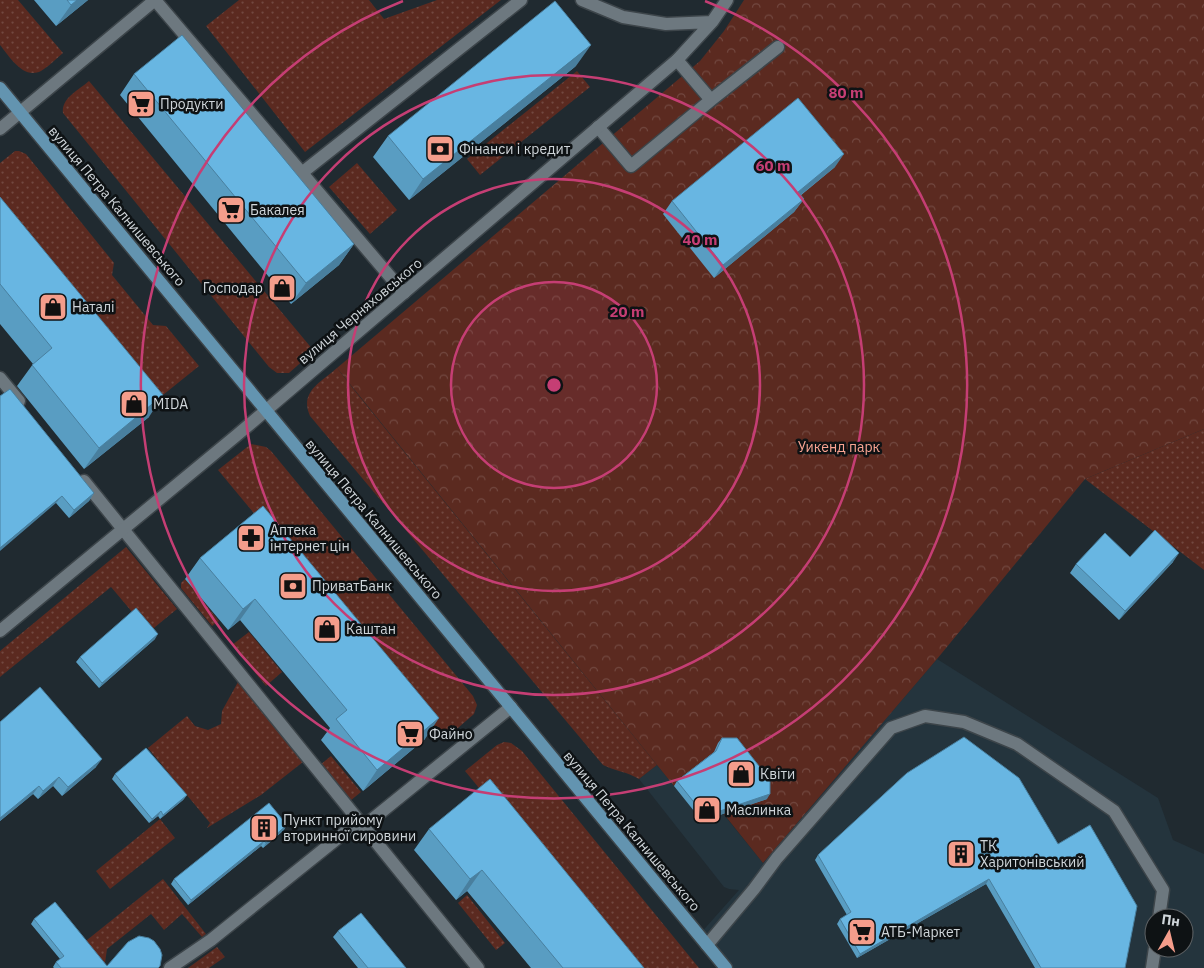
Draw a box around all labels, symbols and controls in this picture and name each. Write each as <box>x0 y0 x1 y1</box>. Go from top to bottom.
text: 80 m <box>829 83 863 102</box>
supermarket icon: Продукти <box>126 89 156 119</box>
place label: Продукти <box>160 95 223 113</box>
street label: вулиця Петра Калнишевського <box>45 122 189 290</box>
bank icon: Фінанси і кредит <box>425 134 455 164</box>
place label: Фінанси і кредит <box>459 140 571 158</box>
text: 60 m <box>756 156 790 175</box>
supermarket icon: Бакалея <box>216 195 246 225</box>
place label: Бакалея <box>250 201 305 219</box>
text: 40 m <box>683 230 717 249</box>
street label: вулиця Черняховського <box>294 254 426 368</box>
shop icon: Господар <box>267 273 297 303</box>
place label: Господар <box>203 279 263 297</box>
shop icon: Наталі <box>38 292 68 322</box>
place label: Наталі <box>72 298 115 316</box>
text: 20 m <box>610 302 644 321</box>
centre of rings <box>545 376 563 394</box>
shop icon: MIDA <box>119 389 149 419</box>
place label: MIDA <box>153 395 188 413</box>
street label: вулиця Петра Калнишевського <box>302 435 446 603</box>
park label: Уикенд парк <box>798 438 881 456</box>
place label: Аптека інтернет цін <box>270 521 350 555</box>
pharmacy icon: Аптека інтернет цін <box>236 523 266 553</box>
bank icon: ПриватБанк <box>278 571 308 601</box>
place label: ПриватБанк <box>312 577 392 595</box>
shop icon: Каштан <box>312 614 342 644</box>
place label: Каштан <box>346 620 396 638</box>
supermarket icon: Файно <box>395 719 425 749</box>
place label: Файно <box>429 725 473 743</box>
street label: вулиця Петра Калнишевського <box>560 747 704 915</box>
shop icon: Квіти <box>726 759 756 789</box>
place label: Квіти <box>760 765 795 783</box>
shop icon: Маслинка <box>692 795 722 825</box>
place label: Маслинка <box>726 801 792 819</box>
place label: Пункт прийому вторинної сировини <box>283 811 416 845</box>
building icon: Пункт прийому вторинної сировини <box>249 813 279 843</box>
place label: ТК Харитонівський <box>980 837 1085 871</box>
building icon: ТК Харитонівський <box>946 839 976 869</box>
north arrow <box>1144 908 1194 958</box>
text: Пн <box>1160 910 1181 930</box>
supermarket icon: АТБ-Маркет <box>847 917 877 947</box>
place label: АТБ-Маркет <box>881 923 961 941</box>

